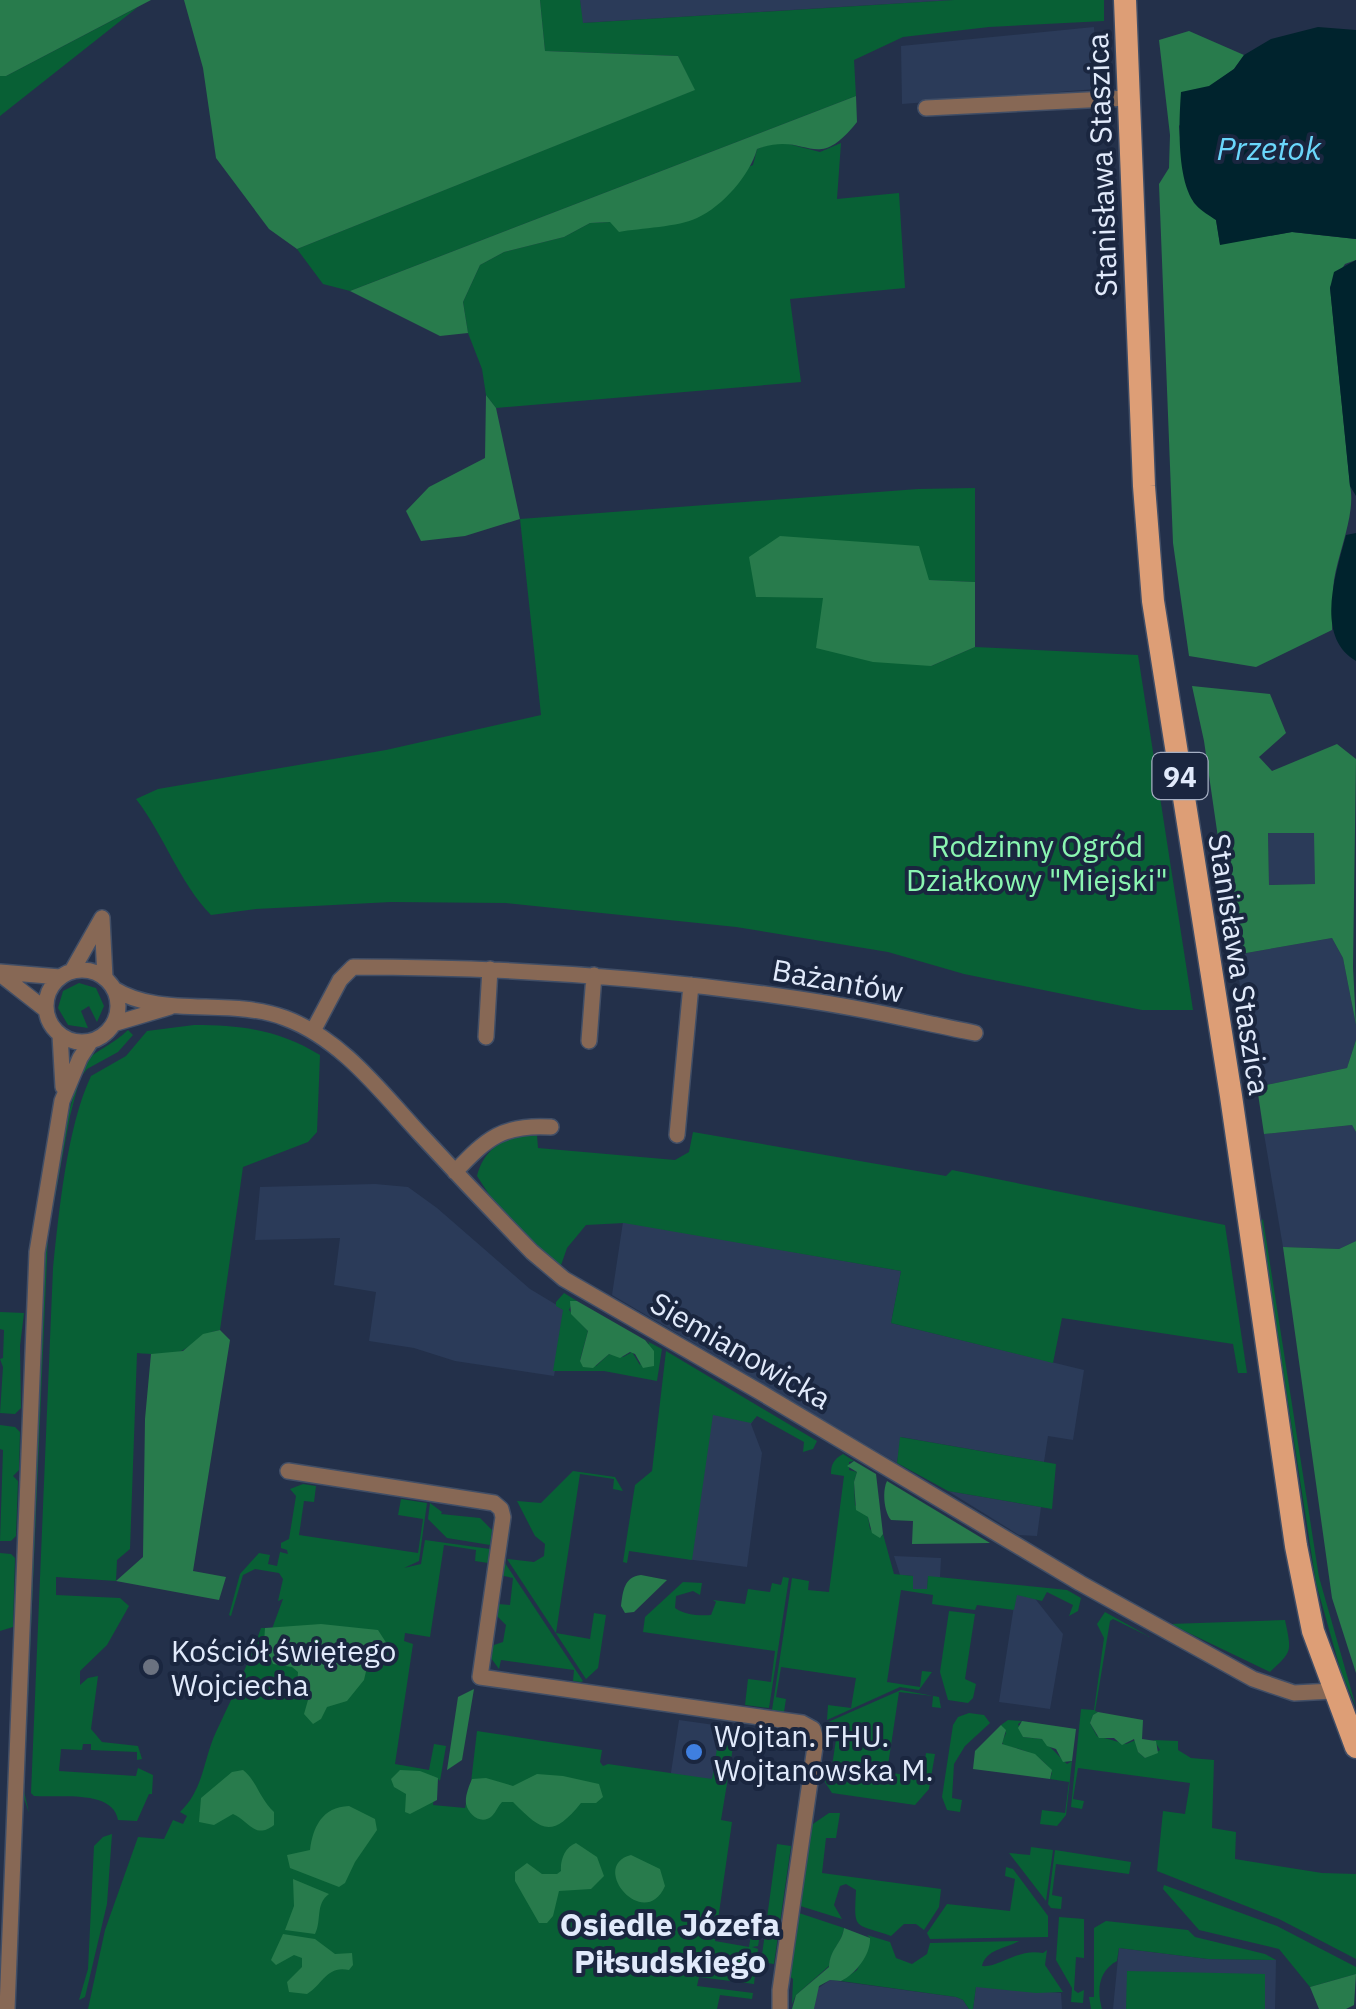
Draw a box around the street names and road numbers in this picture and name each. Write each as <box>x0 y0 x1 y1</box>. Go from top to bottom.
street label: Stanisława Staszica <box>1077 32 1125 298</box>
road number: 94 <box>1152 753 1208 799</box>
street label: Stanisława Staszica <box>1200 831 1280 1097</box>
street label: Bażantów <box>769 949 907 1011</box>
street label: Siemianowicka <box>644 1283 838 1417</box>

